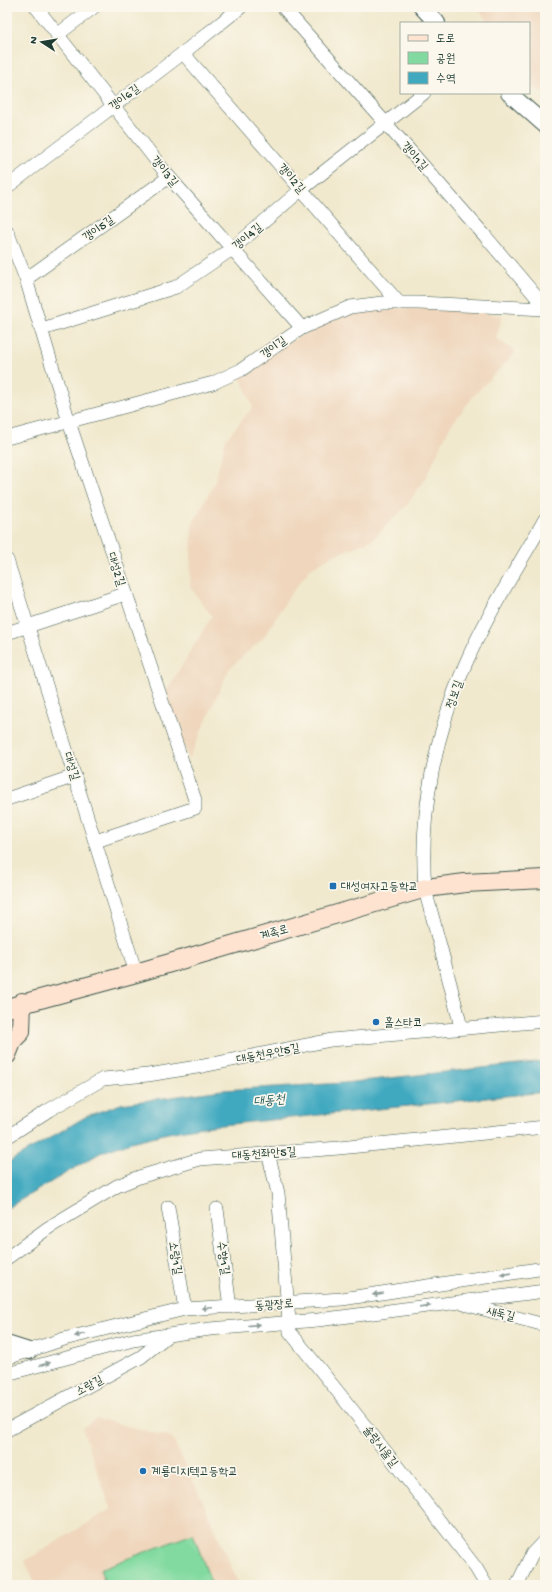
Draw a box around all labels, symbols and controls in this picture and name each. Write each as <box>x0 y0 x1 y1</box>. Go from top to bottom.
north arrow <box>22 22 62 62</box>
legend <box>400 22 530 94</box>
text: 도로 <box>436 33 455 47</box>
text: N <box>28 36 41 45</box>
text: 공원 <box>436 53 455 67</box>
text: 수역 <box>436 72 456 87</box>
street label: 갱이6길 <box>107 82 144 115</box>
street label: 갱이1길 <box>397 140 430 175</box>
street label: 갱이3길 <box>147 154 180 191</box>
street label: 갱이2길 <box>274 162 307 197</box>
street label: 갱이5길 <box>81 213 118 246</box>
street label: 갱이4길 <box>231 221 266 254</box>
street label: 갱이길 <box>258 334 290 363</box>
street label: 대성2길 <box>103 551 127 589</box>
street label: 정보길 <box>445 678 467 711</box>
street label: 대성길 <box>59 751 81 783</box>
marker: 대성여자고등학교 <box>328 881 338 891</box>
place label: 대성여자고등학교 <box>341 881 418 895</box>
street label: 계족로 <box>259 923 290 945</box>
place label: 홀스타코 <box>384 1016 423 1031</box>
marker: 홀스타코 <box>371 1017 381 1027</box>
street label: 대동천우안5길 <box>236 1042 302 1068</box>
water label: 대동천 <box>253 1093 287 1110</box>
street label: 대동천좌안5길 <box>232 1146 297 1164</box>
street label: 수향1길 <box>213 1240 232 1276</box>
street label: 소랑1길 <box>164 1241 184 1276</box>
one-way arrow <box>500 1271 513 1277</box>
one-way arrow <box>372 1291 384 1297</box>
street label: 동광장로 <box>254 1298 294 1314</box>
one-way arrow <box>419 1303 431 1309</box>
one-way arrow <box>200 1305 213 1311</box>
street label: 새둑길 <box>485 1305 517 1325</box>
one-way arrow <box>248 1321 260 1328</box>
one-way arrow <box>74 1333 86 1339</box>
one-way arrow <box>39 1361 51 1367</box>
street label: 소랑길 <box>74 1373 106 1400</box>
street label: 솔랑시울길 <box>359 1423 401 1471</box>
marker: 계룡디지텍고등학교 <box>138 1466 148 1476</box>
place label: 계룡디지텍고등학교 <box>151 1466 238 1480</box>

